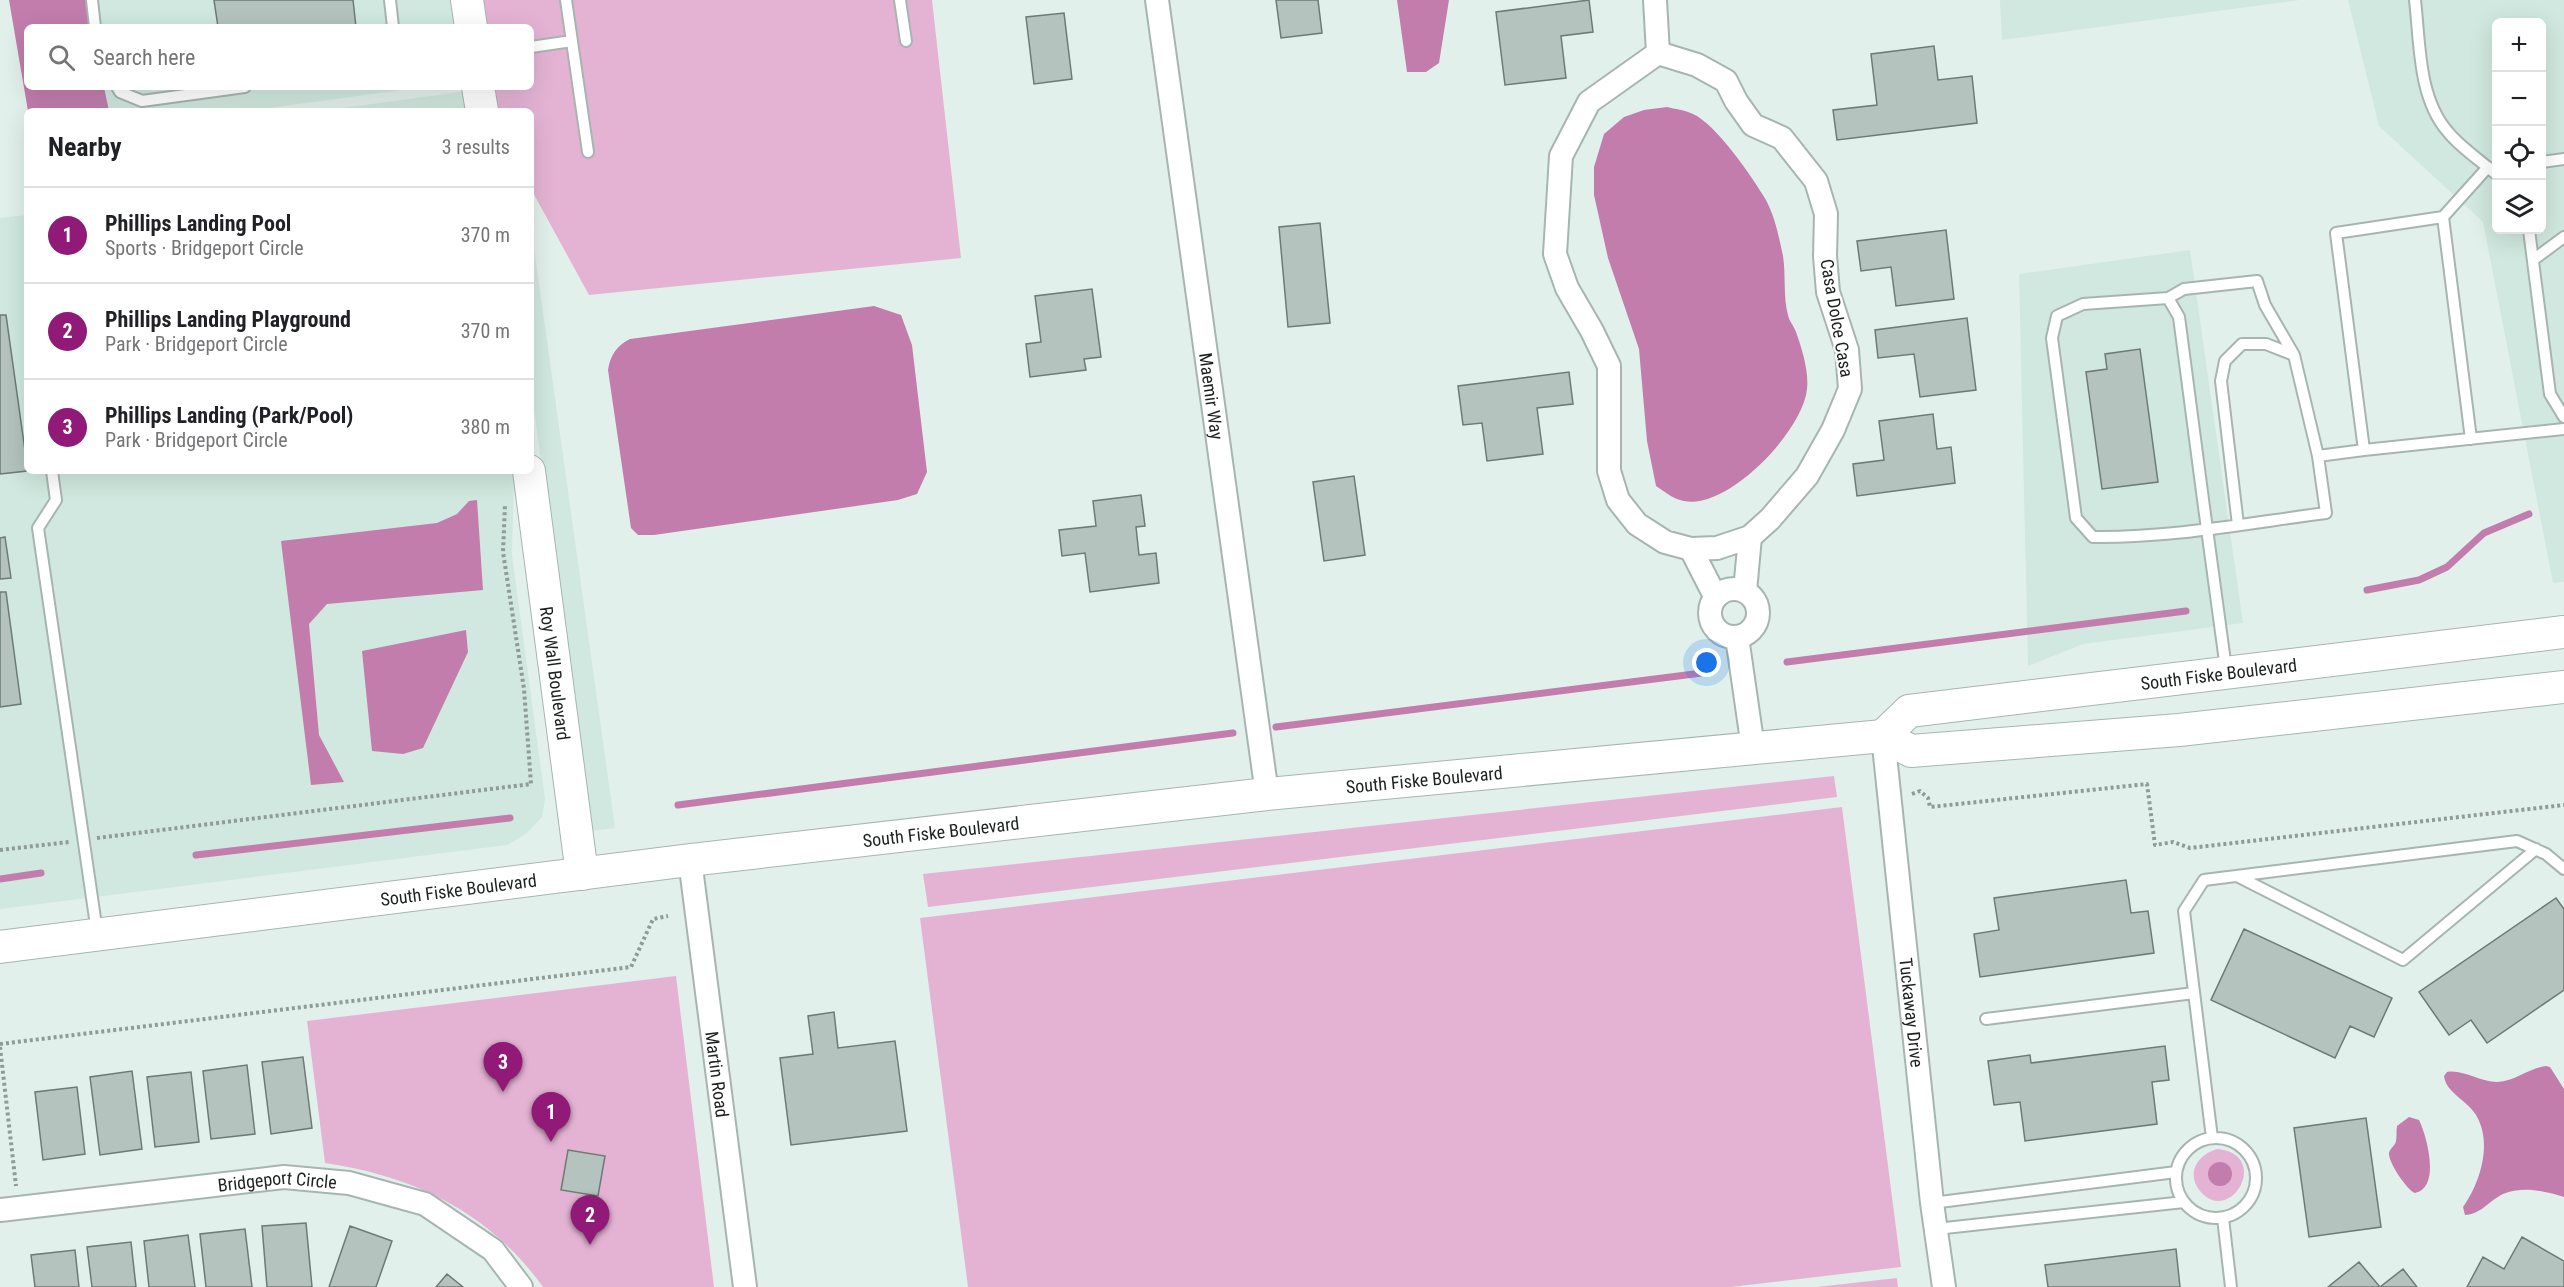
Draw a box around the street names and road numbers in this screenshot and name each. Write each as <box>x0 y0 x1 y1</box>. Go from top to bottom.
street label: Casa Dolce Casa <box>1816 257 1858 379</box>
street label: Maemir Way <box>1195 351 1228 441</box>
street label: Roy Wall Boulevard <box>536 605 575 742</box>
street label: South Fiske Boulevard <box>2139 654 2298 693</box>
street label: South Fiske Boulevard <box>1345 761 1503 797</box>
street label: South Fiske Boulevard <box>862 812 1020 851</box>
street label: South Fiske Boulevard <box>379 869 538 909</box>
street label: Tuckaway Drive <box>1896 957 1928 1068</box>
street label: Martin Road <box>702 1030 734 1119</box>
street label: Bridgeport Circle <box>216 1166 338 1195</box>

